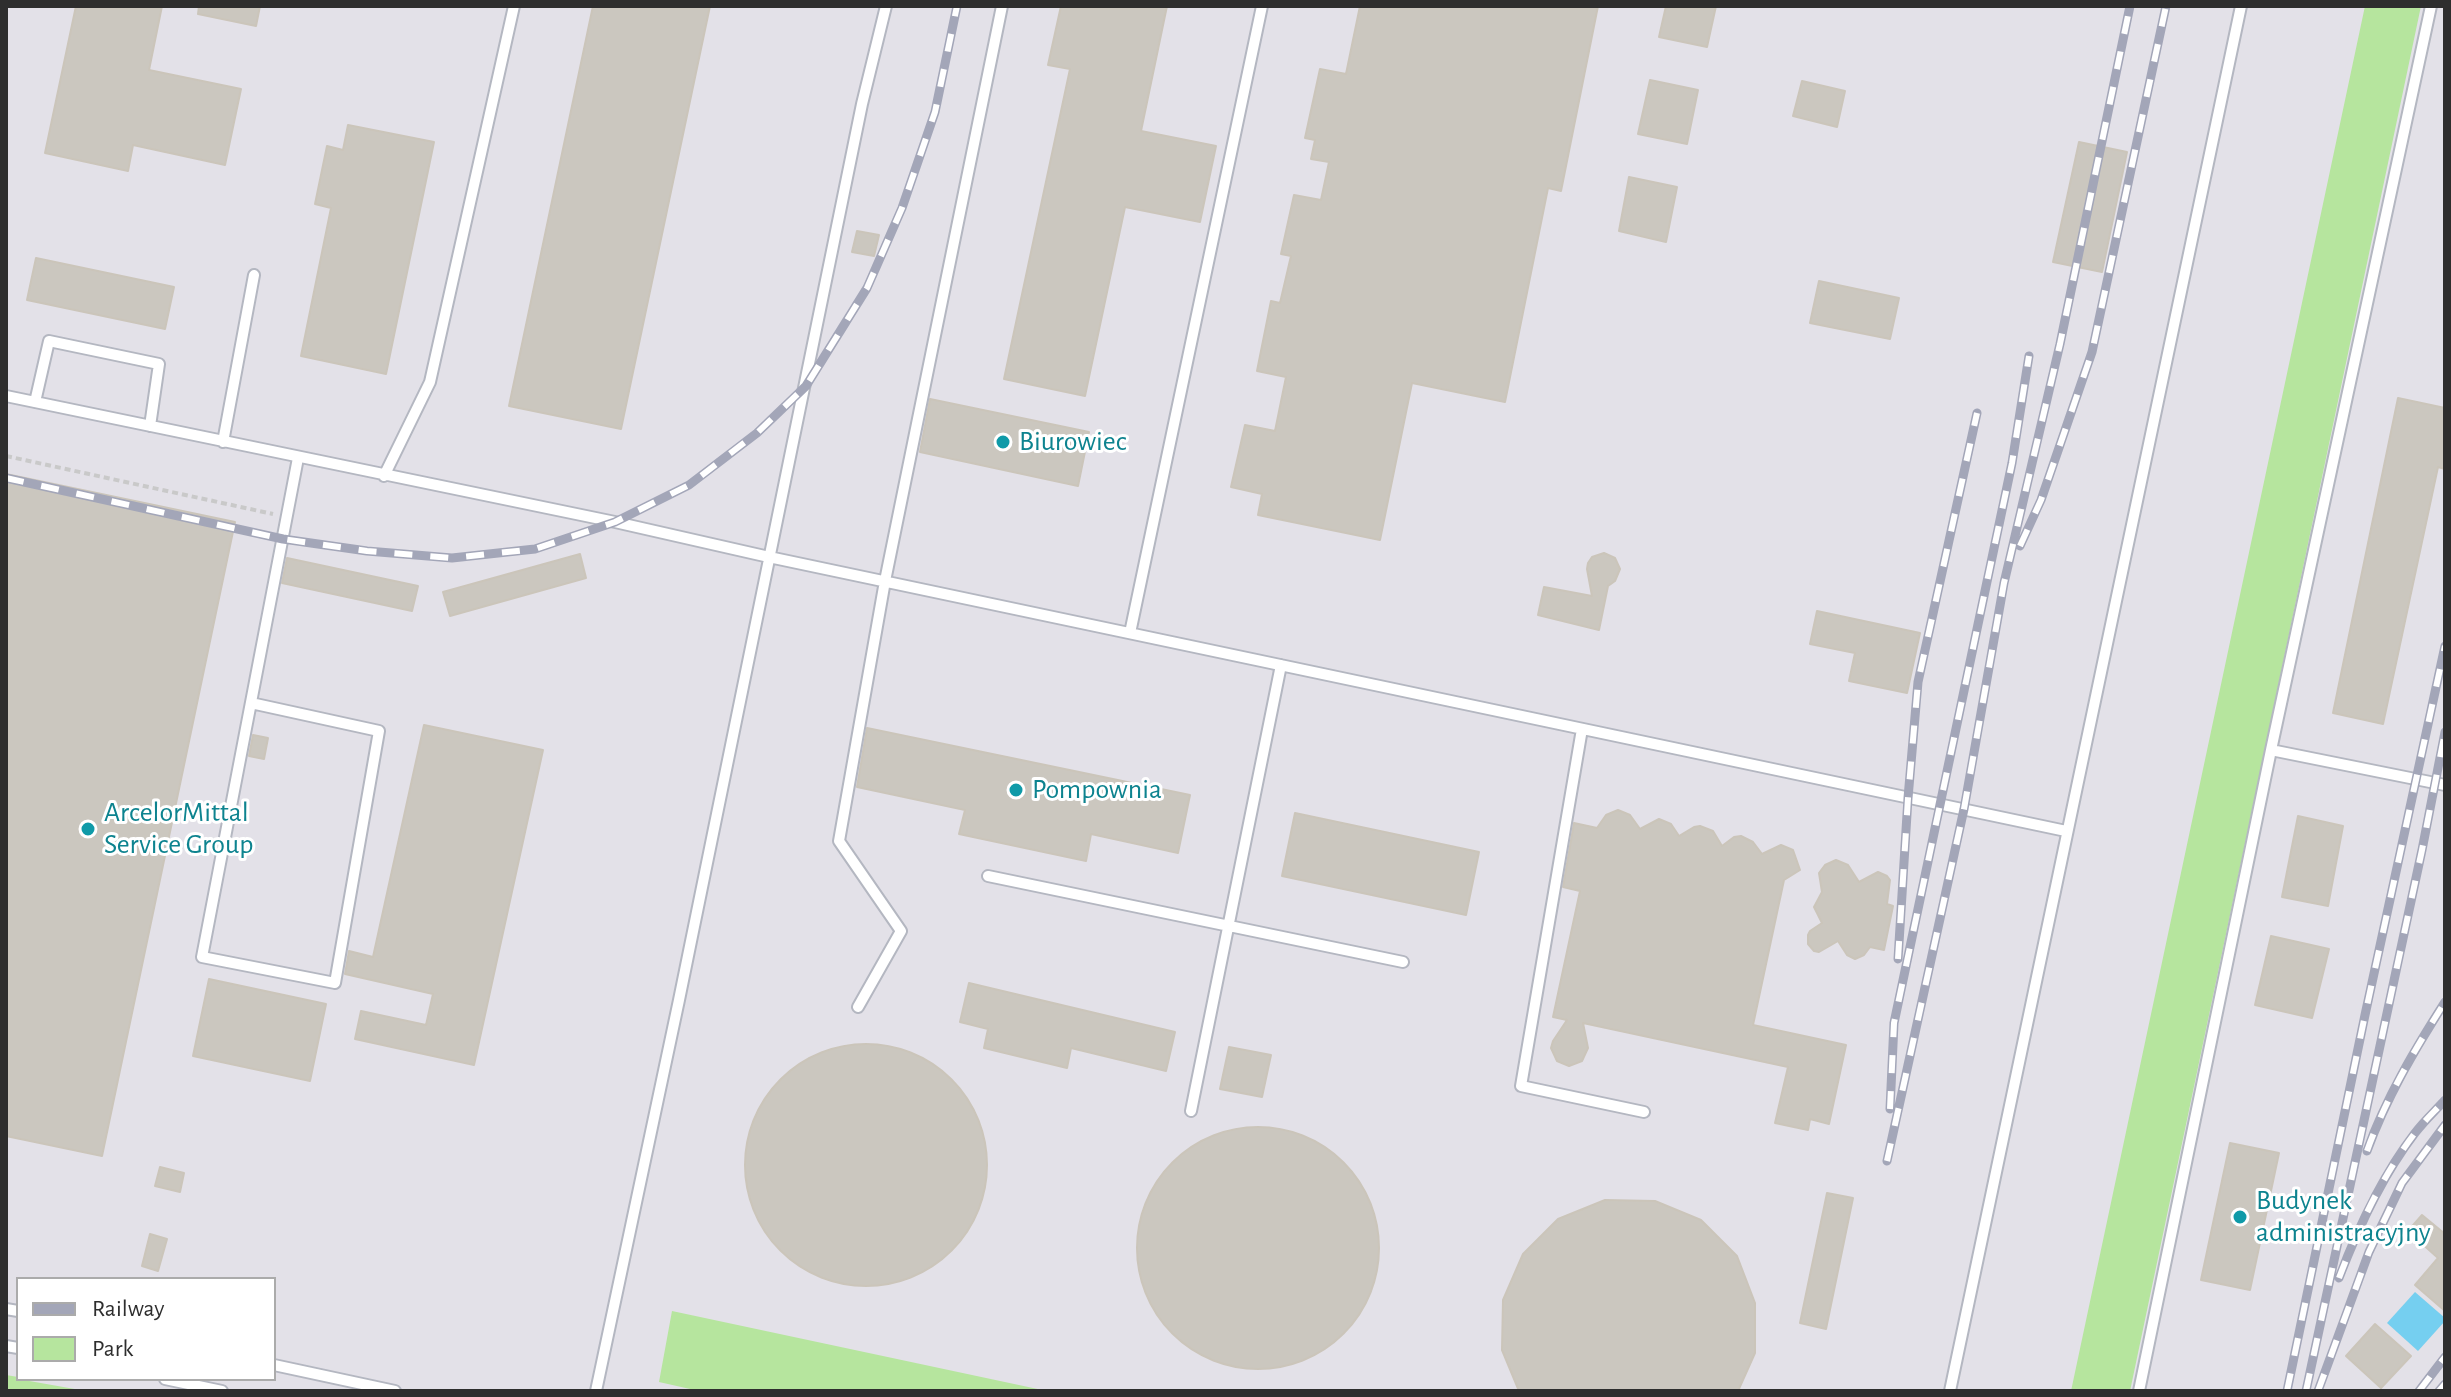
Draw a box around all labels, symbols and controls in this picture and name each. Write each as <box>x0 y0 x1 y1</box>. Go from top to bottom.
place label: Biurowiec <box>1019 425 1127 459</box>
marker: Biurowiec <box>994 433 1012 451</box>
place label: Pompownia <box>1032 773 1162 807</box>
marker: Pompownia <box>1007 781 1025 799</box>
place label: ArcelorMittal Service Group <box>104 796 253 862</box>
marker: ArcelorMittal Service Group <box>79 820 97 838</box>
place label: Budynek administracyjny <box>2256 1184 2431 1250</box>
marker: Budynek administracyjny <box>2231 1208 2249 1226</box>
legend <box>16 1277 276 1381</box>
text: Railway <box>92 1297 164 1321</box>
text: Park <box>92 1337 133 1361</box>

